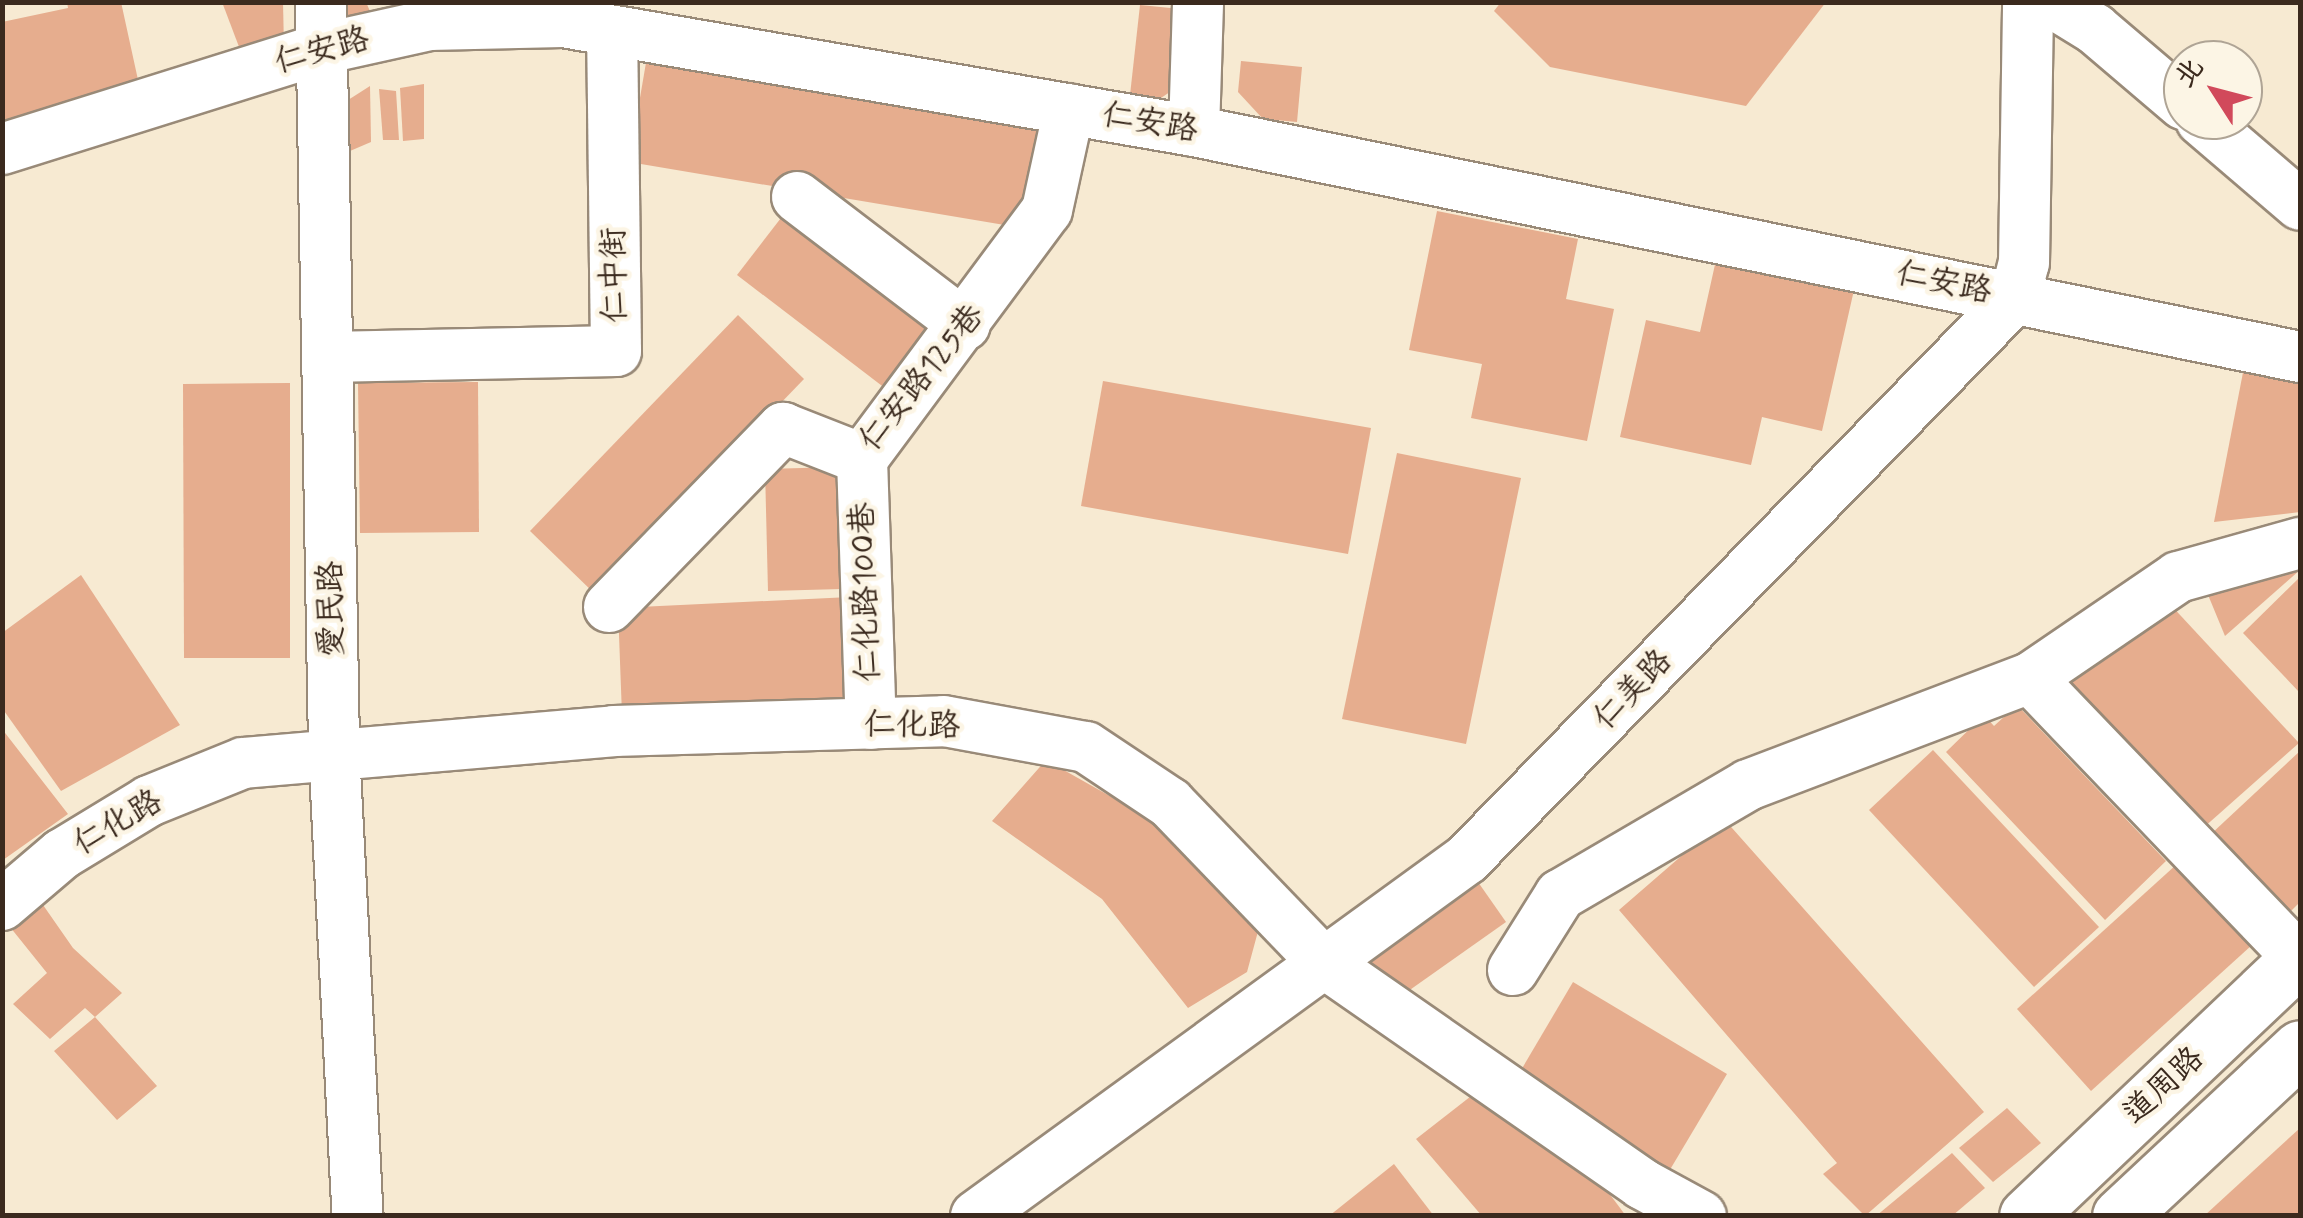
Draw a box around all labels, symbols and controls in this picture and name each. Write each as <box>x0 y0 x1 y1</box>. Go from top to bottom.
street label: 仁安路 <box>271 20 373 82</box>
north arrow <box>2163 40 2263 140</box>
text: 北 <box>2167 51 2213 95</box>
street label: 仁安路 <box>1099 96 1201 150</box>
street label: 仁中街 <box>595 227 635 323</box>
street label: 仁安路 <box>1893 254 1995 312</box>
street label: 仁安路125巷 <box>851 297 993 459</box>
street label: 仁化路100巷 <box>844 501 888 683</box>
street label: 愛民路 <box>312 561 352 657</box>
street label: 仁美路 <box>1586 642 1680 738</box>
street label: 仁化路 <box>864 706 960 746</box>
street label: 仁化路 <box>67 782 169 864</box>
street label: 道周路 <box>2116 1039 2212 1133</box>

